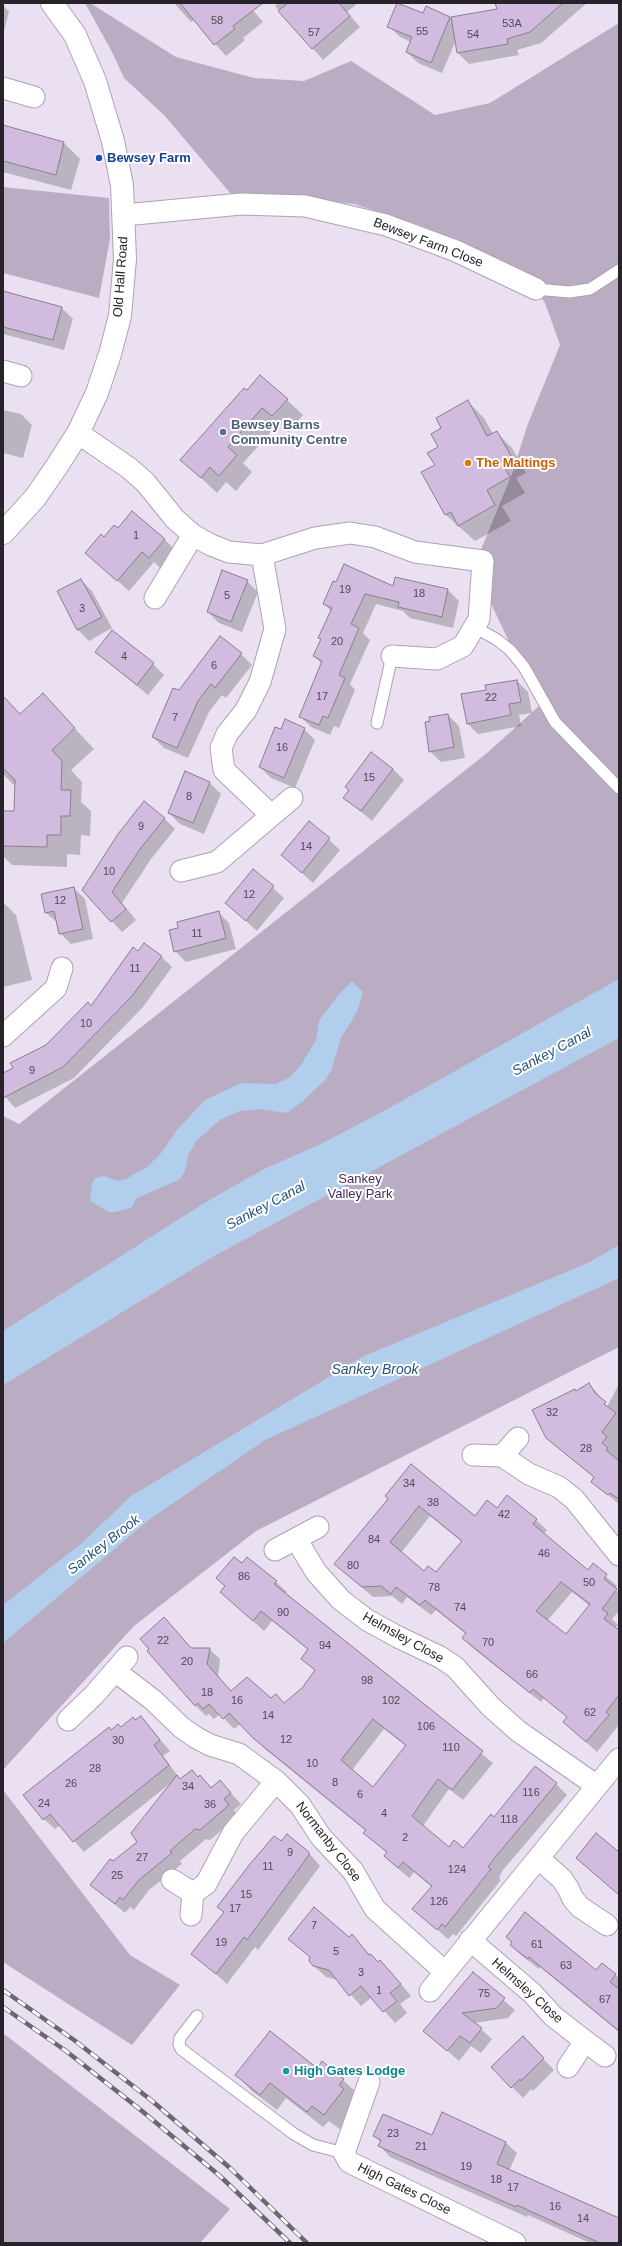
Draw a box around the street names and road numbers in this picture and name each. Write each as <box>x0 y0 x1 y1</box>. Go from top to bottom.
street label: Bewsey Farm Close <box>371 215 485 271</box>
street label: Old Hall Road <box>110 236 132 318</box>
street label: Helmsley Close <box>360 1609 446 1667</box>
street label: Normanby Close <box>292 1799 364 1885</box>
street label: Helmsley Close <box>488 1955 566 2027</box>
street label: High Gates Close <box>355 2160 453 2218</box>

